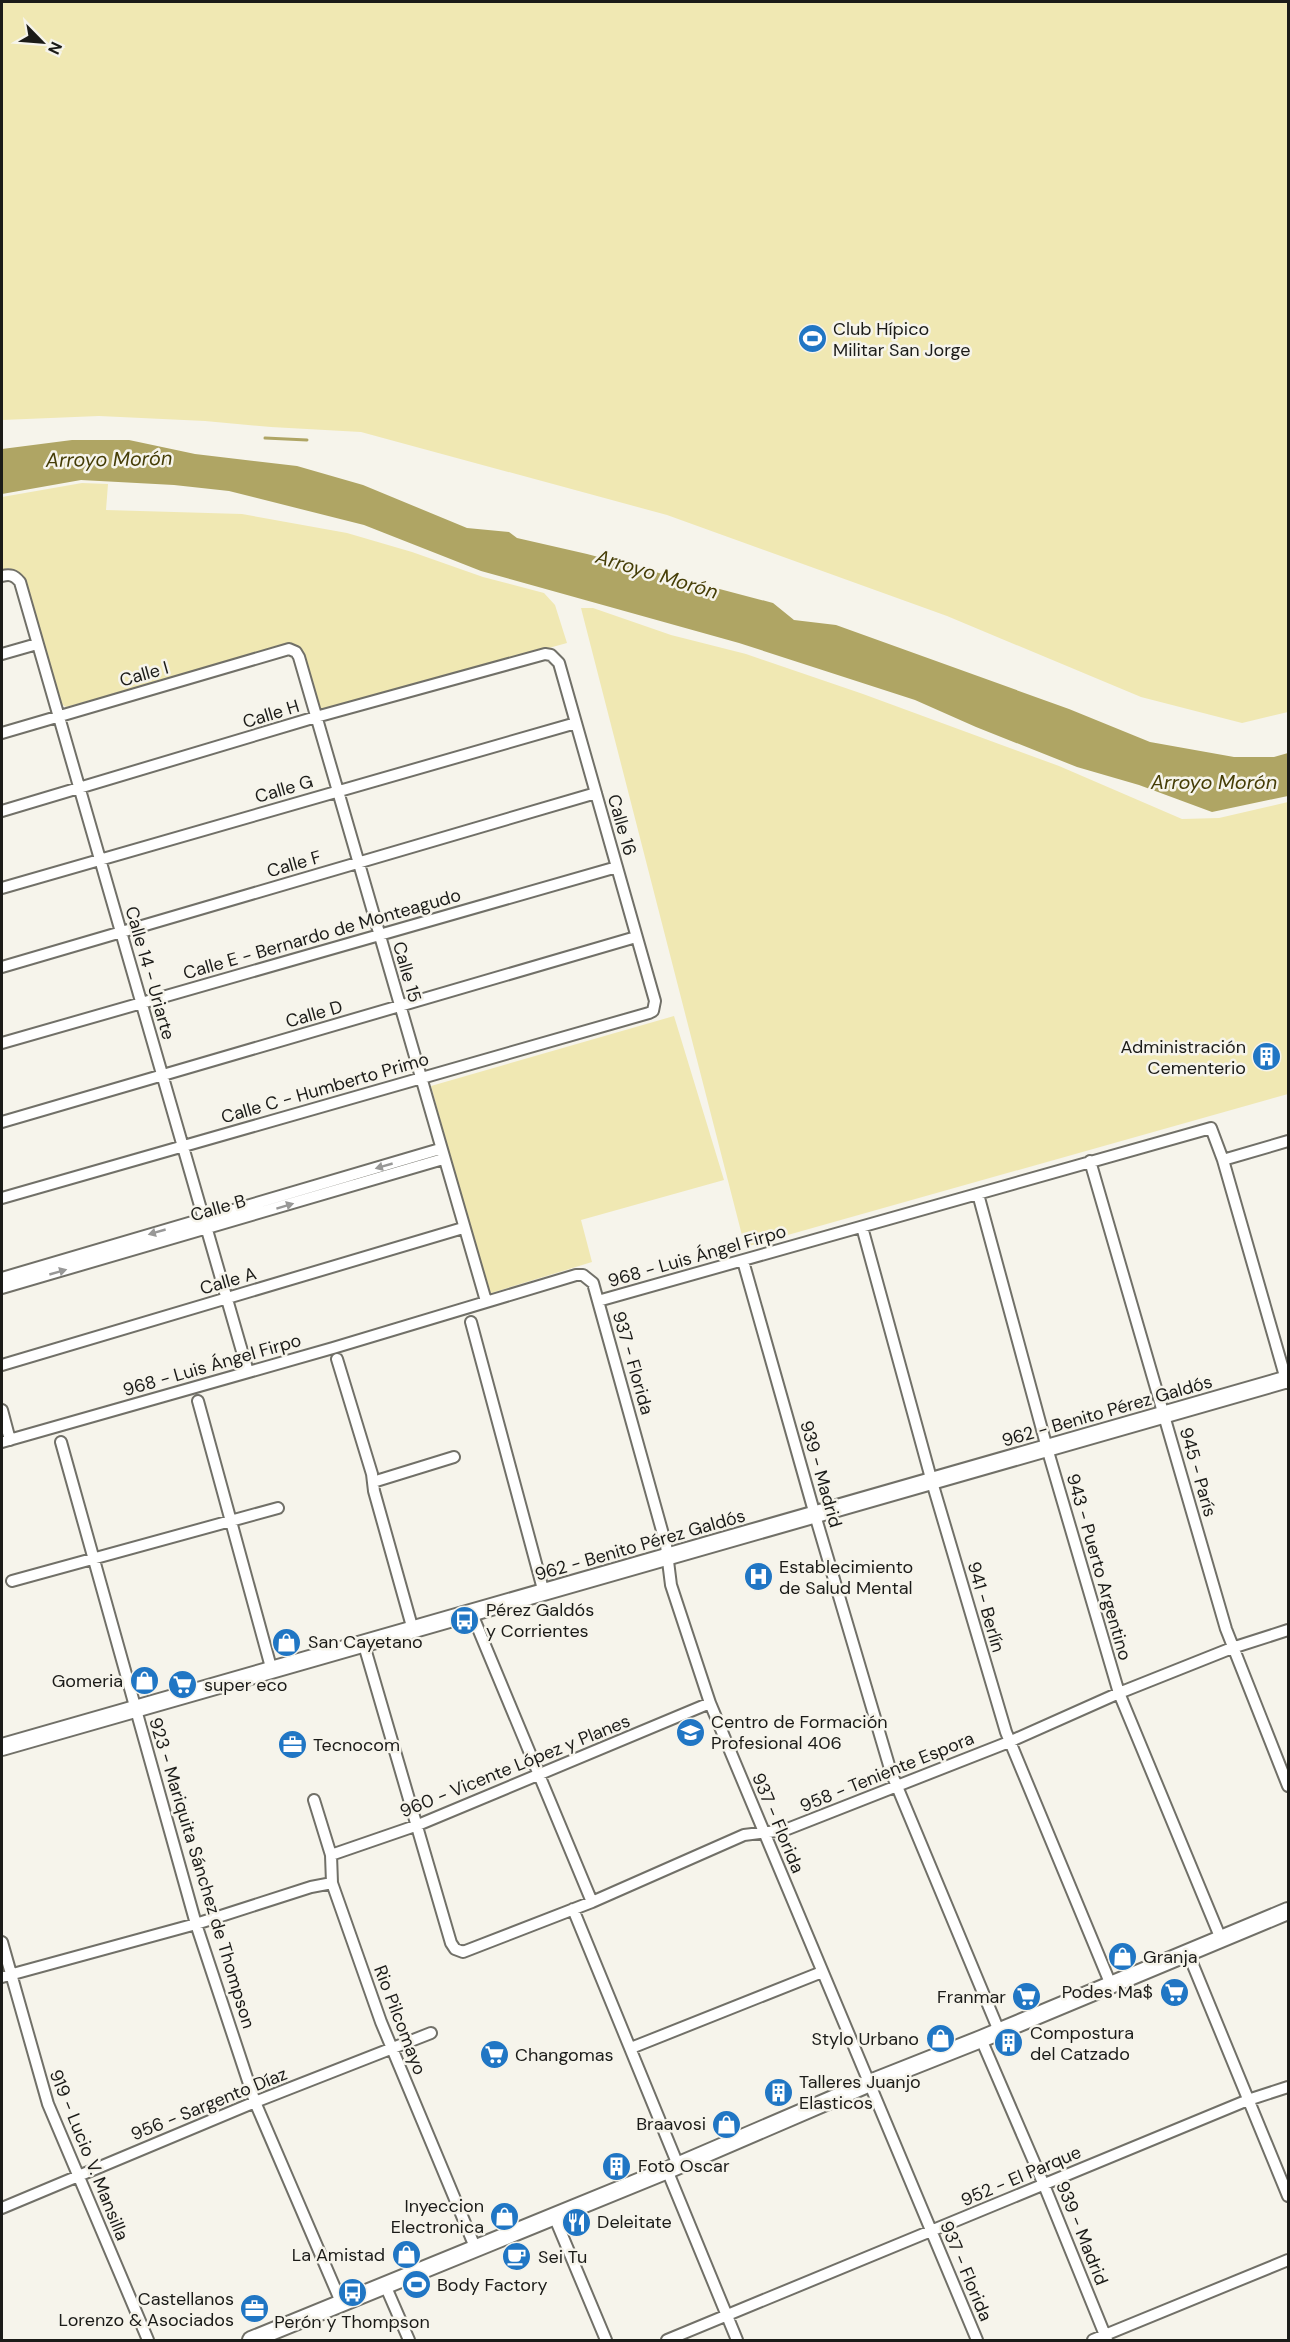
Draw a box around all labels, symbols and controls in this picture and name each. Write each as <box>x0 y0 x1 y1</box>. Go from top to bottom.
north arrow <box>12 12 72 72</box>
text: N <box>43 38 67 58</box>
place label: Club Hípico Militar San Jorge <box>833 317 970 362</box>
sports icon: Club Hípico Militar San Jorge <box>796 323 828 355</box>
water label: Arroyo Morón <box>45 445 172 473</box>
water label: Arroyo Morón <box>592 543 721 605</box>
street label: Calle I <box>117 656 171 692</box>
street label: Calle H <box>240 694 302 734</box>
street label: Calle G <box>252 769 316 809</box>
water label: Arroyo Morón <box>1150 769 1277 795</box>
street label: Calle 16 <box>602 792 642 858</box>
street label: Calle F <box>264 845 324 883</box>
street label: Calle E - Bernardo de Monteagudo <box>180 883 464 985</box>
street label: Calle 14 - Uriarte <box>119 903 181 1043</box>
street label: Calle 15 <box>387 939 427 1005</box>
street label: Calle D <box>283 994 345 1034</box>
place label: Administración Cementerio <box>1120 1035 1246 1080</box>
building icon: Administración Cementerio <box>1251 1041 1283 1073</box>
street label: Calle C - Humberto Primo <box>218 1047 432 1129</box>
one-way arrow <box>375 1162 393 1171</box>
street label: Calle B <box>187 1189 249 1227</box>
one-way arrow <box>276 1201 294 1210</box>
street label: 968 - Luis Ángel Firpo <box>605 1219 789 1293</box>
one-way arrow <box>148 1228 166 1237</box>
street label: Calle A <box>197 1262 259 1300</box>
one-way arrow <box>49 1267 67 1276</box>
street label: 937 - Florida <box>607 1308 659 1418</box>
street label: 968 - Luis Ángel Firpo <box>120 1328 304 1402</box>
street label: 962 - Benito Pérez Galdós <box>999 1369 1215 1453</box>
street label: 939 - Madrid <box>794 1418 848 1530</box>
street label: 945 - París <box>1174 1424 1222 1520</box>
street label: 943 - Puerto Argentino <box>1061 1471 1137 1663</box>
street label: 962 - Benito Pérez Galdós <box>532 1503 748 1587</box>
place label: Establecimiento de Salud Mental <box>779 1555 913 1600</box>
street label: 941 - Berlín <box>962 1559 1010 1655</box>
hospital icon: Establecimiento de Salud Mental <box>742 1561 774 1593</box>
place label: Pérez Galdós y Corrientes <box>486 1598 594 1643</box>
bus stop icon: Pérez Galdós y Corrientes <box>449 1604 481 1636</box>
shop icon: San Cayetano <box>271 1626 303 1658</box>
place label: San Cayetano <box>308 1630 423 1654</box>
shop icon: Gomeria <box>128 1665 160 1697</box>
place label: Gomeria <box>52 1669 123 1693</box>
supermarket icon: super eco <box>167 1669 199 1701</box>
place label: super eco <box>204 1673 287 1697</box>
street label: 960 - Vicente López y Planes <box>396 1709 634 1823</box>
place label: Centro de Formación Profesional 406 <box>711 1710 888 1755</box>
street label: 923 - Mariquita Sánchez de Thompson <box>143 1715 261 2031</box>
school or university icon: Centro de Formación Profesional 406 <box>674 1716 706 1748</box>
street label: 958 - Teniente Espora <box>796 1726 978 1818</box>
office icon: Tecnocom <box>276 1729 308 1761</box>
place label: Tecnocom <box>313 1733 400 1757</box>
street label: 937 - Florida <box>746 1769 810 1877</box>
shop icon: Granja <box>1106 1941 1138 1973</box>
place label: Granja <box>1143 1945 1198 1969</box>
street label: Rio Pilcomayo <box>368 1962 432 2078</box>
supermarket icon: Podes Ma$ <box>1158 1976 1190 2008</box>
place label: Podes Ma$ <box>1062 1980 1153 2004</box>
supermarket icon: Franmar <box>1011 1981 1043 2013</box>
place label: Franmar <box>937 1985 1006 2009</box>
place label: Compostura del Catzado <box>1030 2021 1134 2066</box>
shop icon: Stylo Urbano <box>924 2023 956 2055</box>
place label: Stylo Urbano <box>812 2027 919 2051</box>
building icon: Compostura del Catzado <box>993 2027 1025 2059</box>
supermarket icon: Changomas <box>478 2039 510 2071</box>
place label: Changomas <box>515 2043 614 2067</box>
street label: 956 - Sargento Díaz <box>127 2062 291 2146</box>
street label: 919 - Lucio V. Mansilla <box>44 2066 134 2244</box>
place label: Talleres Juanjo Elasticos <box>799 2070 921 2115</box>
building icon: Talleres Juanjo Elasticos <box>762 2076 794 2108</box>
shop icon: Braavosi <box>711 2108 743 2140</box>
place label: Braavosi <box>636 2112 706 2136</box>
street label: 952 - El Parque <box>957 2140 1085 2212</box>
building icon: Foto Oscar <box>601 2150 633 2182</box>
place label: Foto Oscar <box>638 2154 730 2178</box>
street label: 939 - Madrid <box>1050 2177 1114 2289</box>
place label: Inyeccion Electronica <box>391 2194 484 2239</box>
shop icon: Inyeccion Electronica <box>489 2200 521 2232</box>
restaurant icon: Deleitate <box>560 2206 592 2238</box>
place label: Deleitate <box>597 2210 672 2234</box>
street label: 937 - Florida <box>934 2217 998 2325</box>
shop icon: La Amistad <box>390 2239 422 2271</box>
cafe icon: Sei Tu <box>501 2241 533 2273</box>
place label: La Amistad <box>292 2243 385 2267</box>
place label: Sei Tu <box>538 2245 587 2269</box>
sports icon: Body Factory <box>400 2269 432 2301</box>
place label: Body Factory <box>437 2273 548 2297</box>
bus stop icon: Perón y Thompson <box>336 2277 368 2309</box>
place label: Castellanos Lorenzo & Asociados <box>59 2287 234 2332</box>
office icon: Castellanos Lorenzo & Asociados <box>239 2293 271 2325</box>
place label: Perón y Thompson <box>274 2310 430 2334</box>

